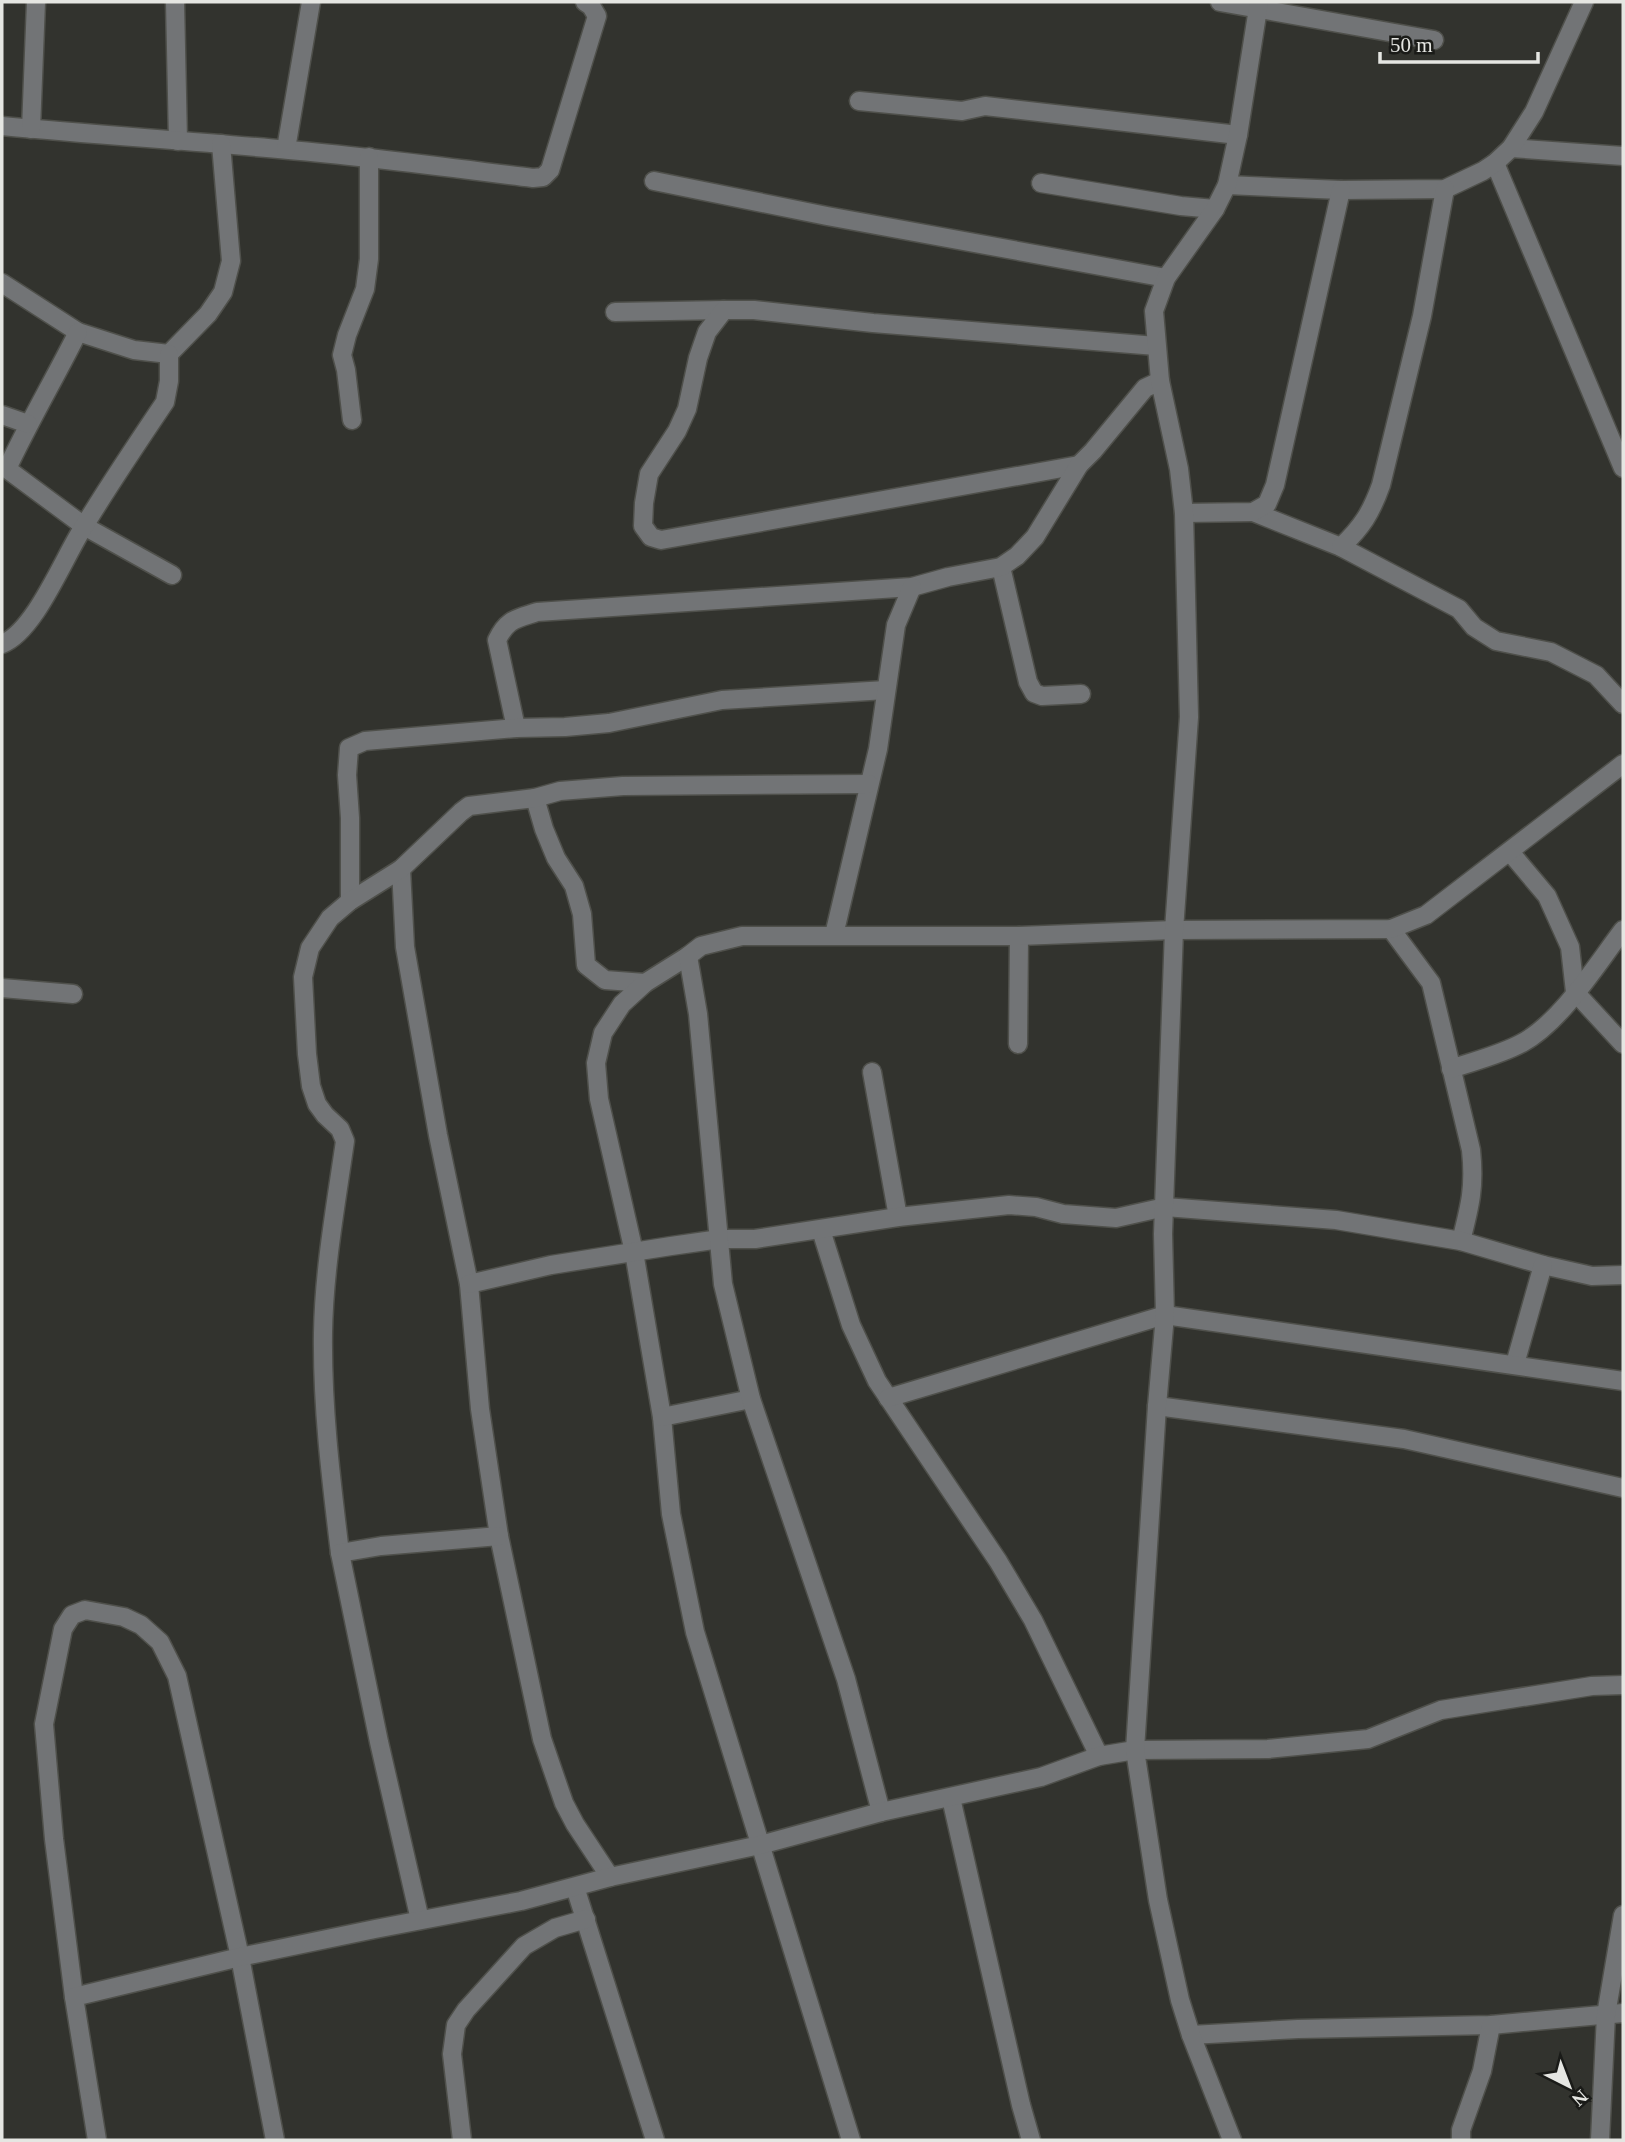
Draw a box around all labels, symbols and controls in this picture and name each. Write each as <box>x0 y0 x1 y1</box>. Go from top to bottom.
scale bar <box>1380 21 1538 65</box>
text: 50 m <box>1390 33 1433 57</box>
north arrow <box>1534 2051 1604 2121</box>
text: N <box>1568 2086 1592 2111</box>

